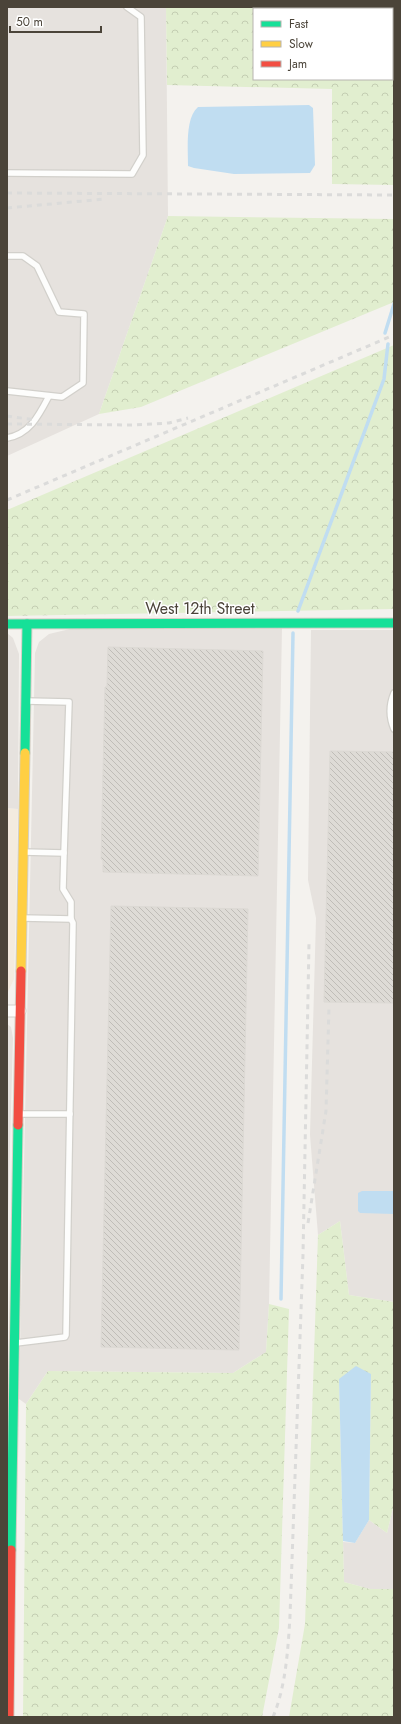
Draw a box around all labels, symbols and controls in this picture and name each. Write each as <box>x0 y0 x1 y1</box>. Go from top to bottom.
scale bar <box>10 8 101 34</box>
legend <box>253 8 393 80</box>
text: 50 m <box>16 13 43 31</box>
text: Fast <box>289 15 308 33</box>
text: Slow <box>289 35 314 53</box>
text: Jam <box>287 55 307 73</box>
street label: West 12th Street <box>145 597 255 620</box>

